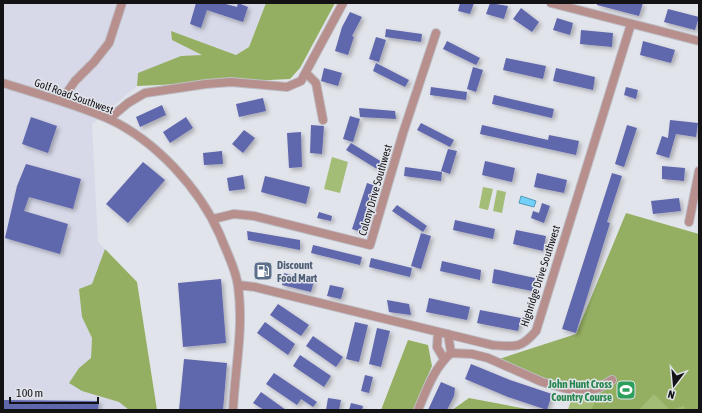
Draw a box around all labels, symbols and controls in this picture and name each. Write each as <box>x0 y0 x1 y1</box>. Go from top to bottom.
street label: Golf Road Southwest <box>33 76 115 116</box>
street label: Colony Drive Southwest <box>356 143 394 237</box>
street label: Highridge Drive Southwest <box>518 224 562 328</box>
place label: Discount Food Mart <box>277 259 318 284</box>
fuel station icon: Discount Food Mart <box>252 260 274 282</box>
north arrow <box>654 365 694 405</box>
place label: John Hunt Cross Country Course <box>547 378 612 403</box>
scale bar <box>10 379 98 405</box>
sports icon: John Hunt Cross Country Course <box>615 379 637 401</box>
text: 100 m <box>16 386 43 400</box>
text: N <box>666 388 676 401</box>

